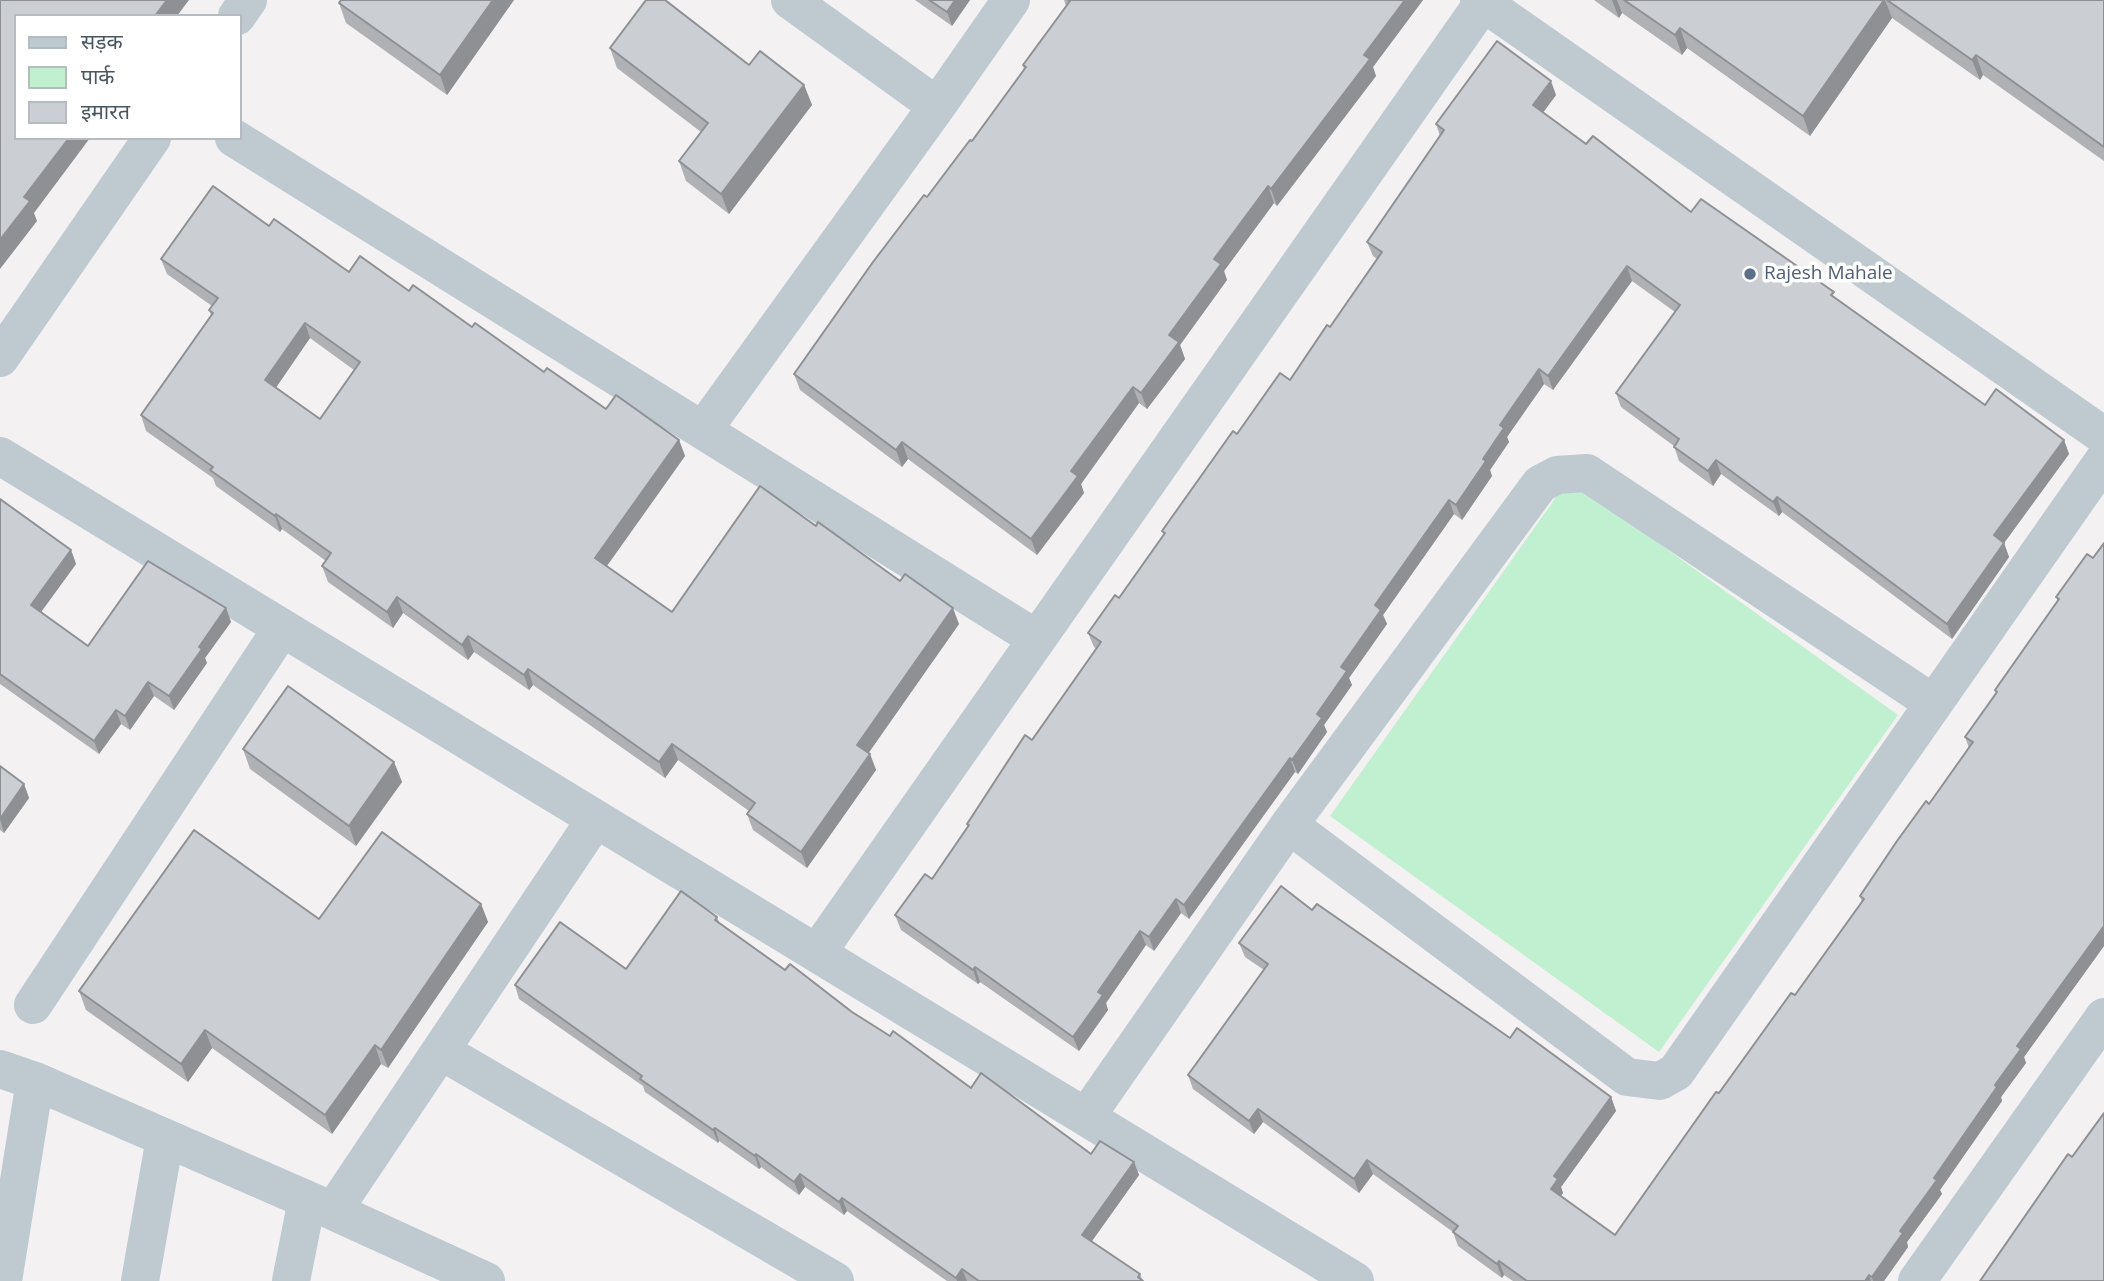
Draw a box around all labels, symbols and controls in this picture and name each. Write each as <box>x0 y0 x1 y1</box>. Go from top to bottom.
legend <box>14 14 242 140</box>
text: सड़क <box>81 27 123 55</box>
text: पार्क <box>81 62 115 90</box>
text: इमारत <box>81 97 130 125</box>
place label: Rajesh Mahale <box>1764 263 1893 285</box>
marker: Rajesh Mahale <box>1742 266 1758 282</box>

